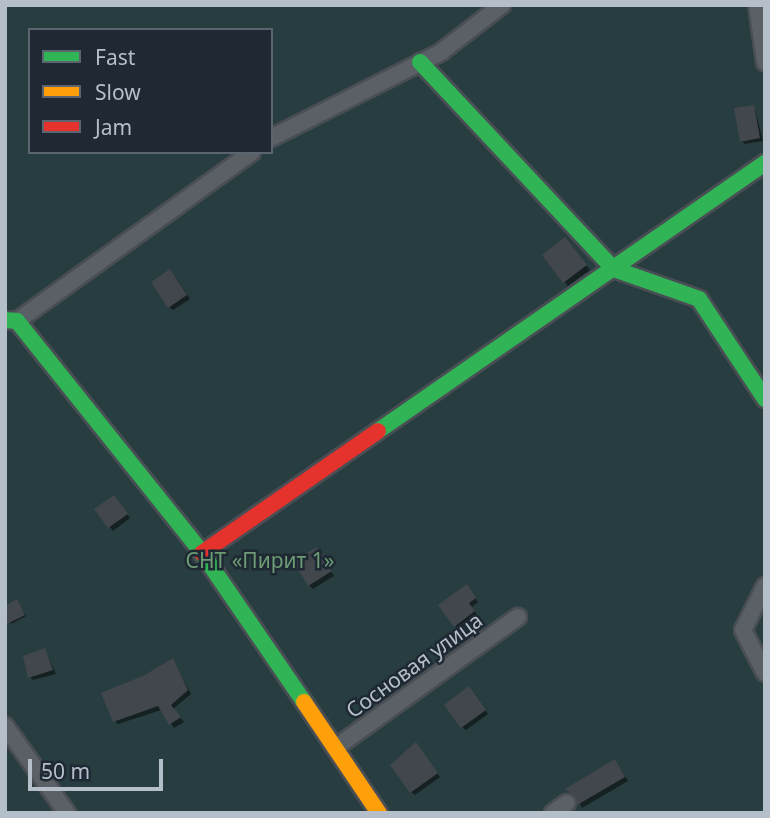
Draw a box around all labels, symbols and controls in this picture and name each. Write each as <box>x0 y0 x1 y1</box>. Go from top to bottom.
legend <box>28 28 273 154</box>
text: Fast <box>95 43 135 71</box>
text: Slow <box>95 78 141 106</box>
text: Jam <box>95 113 132 141</box>
park label: СНТ «Пирит 1» <box>185 547 335 573</box>
street label: Сосновая улица <box>341 607 487 723</box>
scale bar <box>32 744 166 788</box>
text: 50 m <box>41 757 90 785</box>

